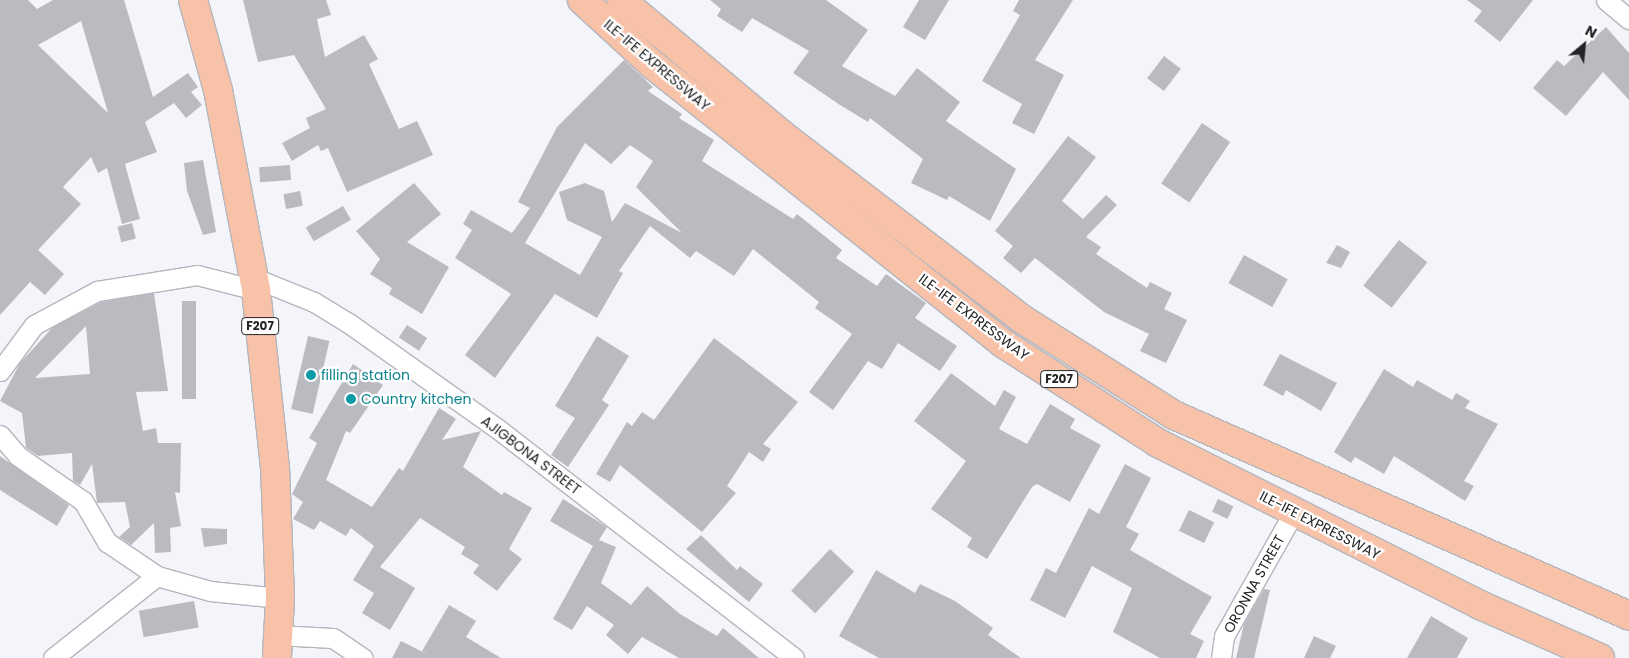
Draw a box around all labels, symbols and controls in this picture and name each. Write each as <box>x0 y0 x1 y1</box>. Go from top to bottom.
street label: ILE-IFE EXPRESSWAY <box>601 16 713 114</box>
north arrow <box>1559 20 1609 70</box>
text: N <box>1582 20 1600 43</box>
street label: ILE-IFE EXPRESSWAY <box>916 270 1032 364</box>
road number: F207 <box>240 316 280 336</box>
place label: filling station <box>321 367 410 383</box>
marker: filling station <box>305 369 317 381</box>
road number: F207 <box>1039 369 1079 388</box>
place label: Country kitchen <box>361 391 471 407</box>
marker: Country kitchen <box>345 393 357 405</box>
street label: AJIGBONA STREET <box>478 412 584 498</box>
street label: ILE-IFE EXPRESSWAY <box>1257 487 1383 563</box>
street label: ORONNA STREET <box>1220 532 1288 636</box>

